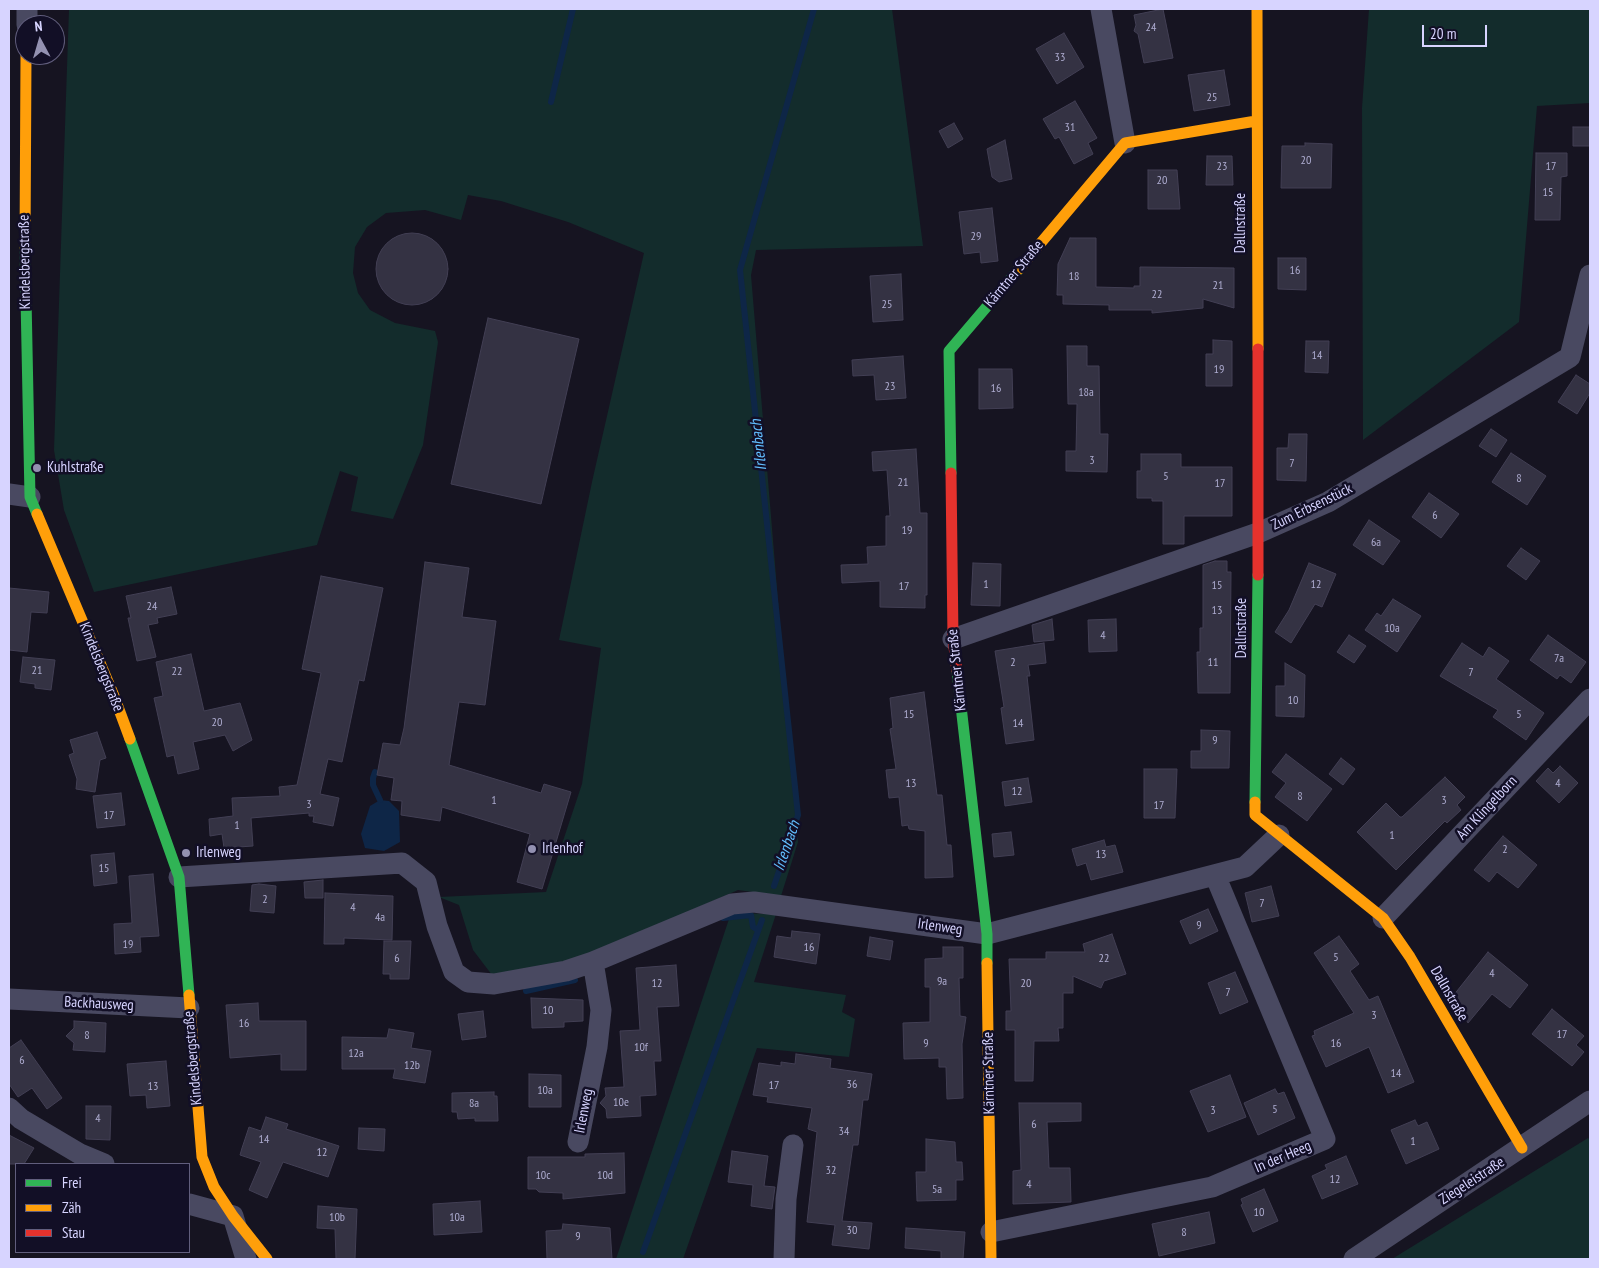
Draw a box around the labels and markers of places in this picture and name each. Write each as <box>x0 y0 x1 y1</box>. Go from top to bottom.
place label: Kuhlstraße <box>47 459 104 477</box>
marker: Kuhlstraße <box>31 462 43 474</box>
place label: Irlenhof <box>542 840 583 858</box>
marker: Irlenhof <box>526 843 538 855</box>
place label: Irlenweg <box>196 844 241 862</box>
marker: Irlenweg <box>180 847 192 859</box>

